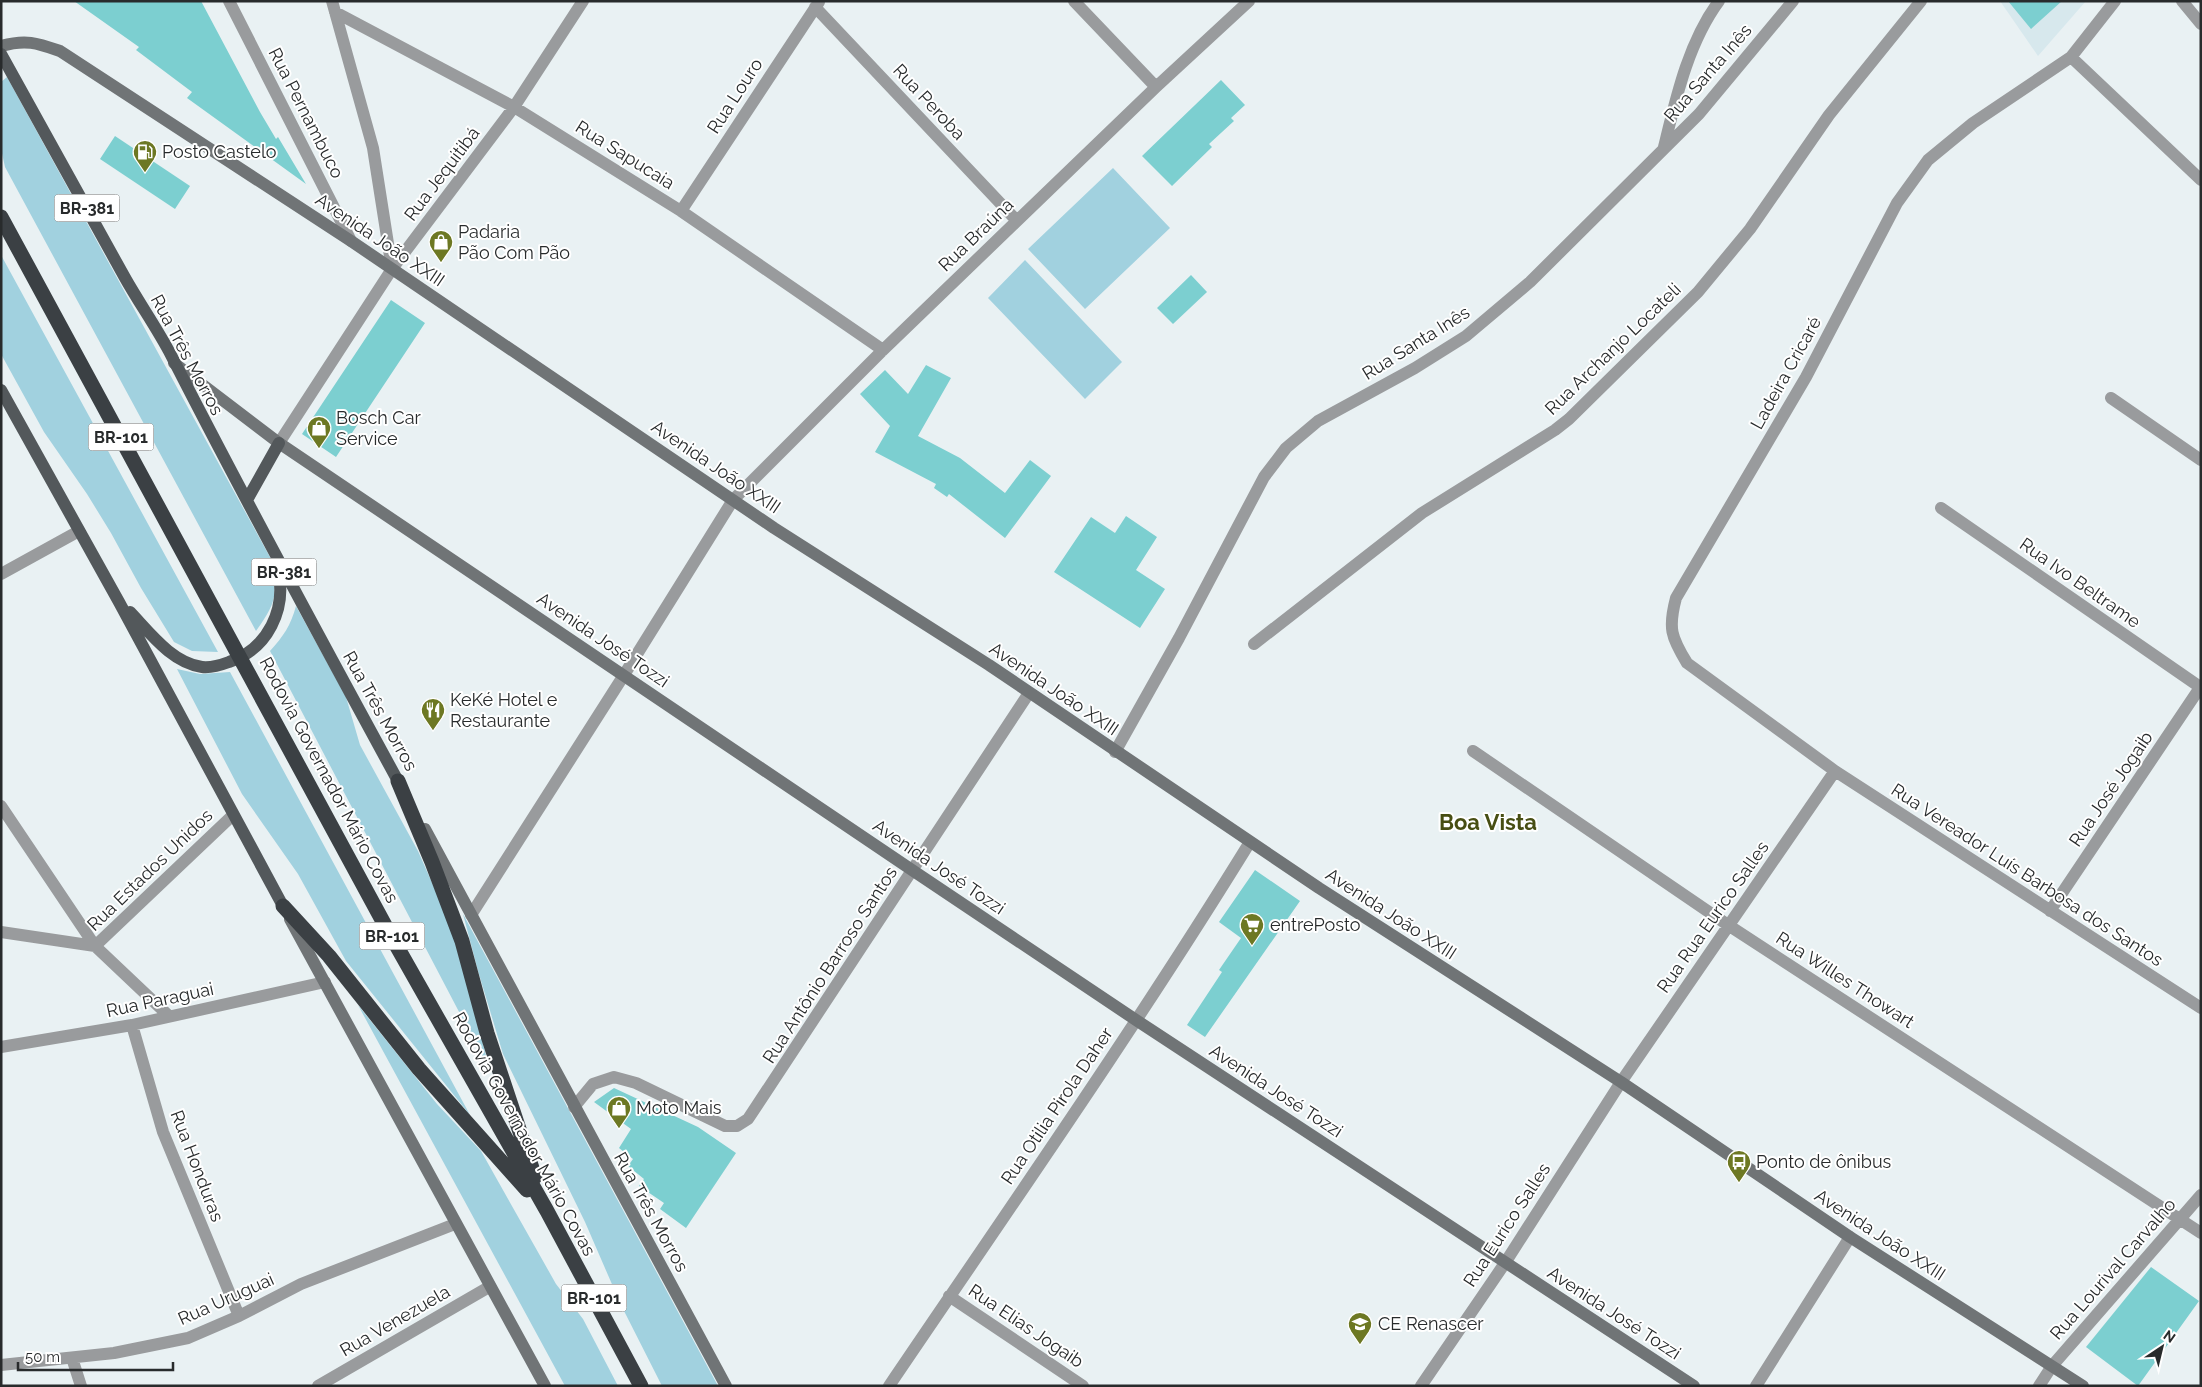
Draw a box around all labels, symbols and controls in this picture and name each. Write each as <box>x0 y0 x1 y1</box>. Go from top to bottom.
street label: Rua Santa Inês <box>1660 19 1756 126</box>
street label: Rua Pernambuco <box>264 44 349 182</box>
street label: Rua Louro <box>703 54 767 137</box>
street label: Rua Peroba <box>889 59 970 144</box>
street label: Rua Sapucaia <box>572 116 679 193</box>
street label: Rua Jequitibá <box>400 123 484 225</box>
fuel station icon: Posto Castelo <box>132 139 158 173</box>
place label: Posto Castelo <box>162 141 277 162</box>
street label: Avenida João XXIII <box>312 189 449 291</box>
road number: BR-381 <box>54 194 120 222</box>
street label: Rua Braúna <box>934 194 1017 275</box>
place label: Padaria Pão Com Pão <box>458 221 570 263</box>
shop icon: Padaria Pão Com Pão <box>428 229 454 263</box>
street label: Rua Archanjo Locateli <box>1541 278 1685 419</box>
street label: Rua Três Morros <box>147 291 228 419</box>
street label: Rua Santa Inês <box>1358 301 1473 384</box>
street label: Ladeira Cricaré <box>1746 312 1825 433</box>
place label: Bosch Car Service <box>336 407 422 449</box>
shop icon: Bosch Car Service <box>306 415 332 449</box>
street label: Avenida João XXIII <box>648 416 785 518</box>
road number: BR-101 <box>88 424 154 451</box>
street label: Rua Ivo Beltrame <box>2016 533 2145 632</box>
road number: BR-381 <box>252 558 316 586</box>
street label: Avenida José Tozzi <box>533 588 673 692</box>
street label: Avenida João XXIII <box>986 638 1123 740</box>
street label: Rua Três Morros <box>339 647 422 774</box>
street label: Rodovia Governador Mário Covas <box>256 653 404 907</box>
place label: KeKé Hotel e Restaurante <box>450 689 558 731</box>
restaurant icon: KeKé Hotel e Restaurante <box>420 697 446 731</box>
street label: Rua José Jogaib <box>2064 727 2157 850</box>
street label: Rua Vereador Luís Barbosa dos Santos <box>1888 779 2167 971</box>
street label: Rua Estados Unidos <box>83 804 217 935</box>
district label: Boa Vista <box>1439 809 1537 835</box>
street label: Avenida José Tozzi <box>869 815 1009 919</box>
street label: Rua Rua Eurico Salles <box>1652 837 1773 996</box>
street label: Rua Antônio Barroso Santos <box>758 862 901 1067</box>
street label: Avenida João XXIII <box>1322 864 1460 964</box>
supermarket icon: entrePosto <box>1239 912 1265 946</box>
place label: entrePosto <box>1270 914 1361 935</box>
road number: BR-101 <box>360 922 424 949</box>
street label: Rua Willes Thowart <box>1772 927 1918 1032</box>
street label: Rua Paraguai <box>104 978 216 1021</box>
street label: Rodovia Governador Mário Covas <box>448 1008 601 1260</box>
street label: Rua Otilia Pirola Daher <box>996 1023 1117 1188</box>
street label: Avenida José Tozzi <box>1206 1040 1347 1141</box>
shop icon: Moto Mais <box>606 1095 632 1129</box>
place label: Moto Mais <box>636 1097 722 1118</box>
street label: Rua Honduras <box>167 1107 228 1225</box>
street label: Rua Três Morros <box>610 1148 693 1275</box>
bus stop icon: Ponto de ônibus <box>1726 1149 1752 1183</box>
place label: Ponto de ônibus <box>1756 1151 1892 1172</box>
street label: Rua Eurico Salles <box>1459 1159 1555 1291</box>
street label: Avenida João XXIII <box>1811 1185 1949 1285</box>
street label: Rua Lourival Carvalho <box>2045 1193 2180 1344</box>
street label: Avenida José Tozzi <box>1544 1262 1685 1363</box>
street label: Rua Uruguai <box>175 1268 277 1329</box>
street label: Rua Elias Jogaib <box>965 1279 1088 1372</box>
street label: Rua Venezuela <box>336 1281 453 1361</box>
road number: BR-101 <box>562 1285 626 1312</box>
school or university icon: CE Renascer <box>1347 1311 1373 1345</box>
place label: CE Renascer <box>1378 1313 1484 1334</box>
north arrow <box>2137 1322 2187 1372</box>
text: N <box>2160 1327 2178 1346</box>
scale bar <box>18 1340 172 1372</box>
text: 50 m <box>25 1348 60 1366</box>

